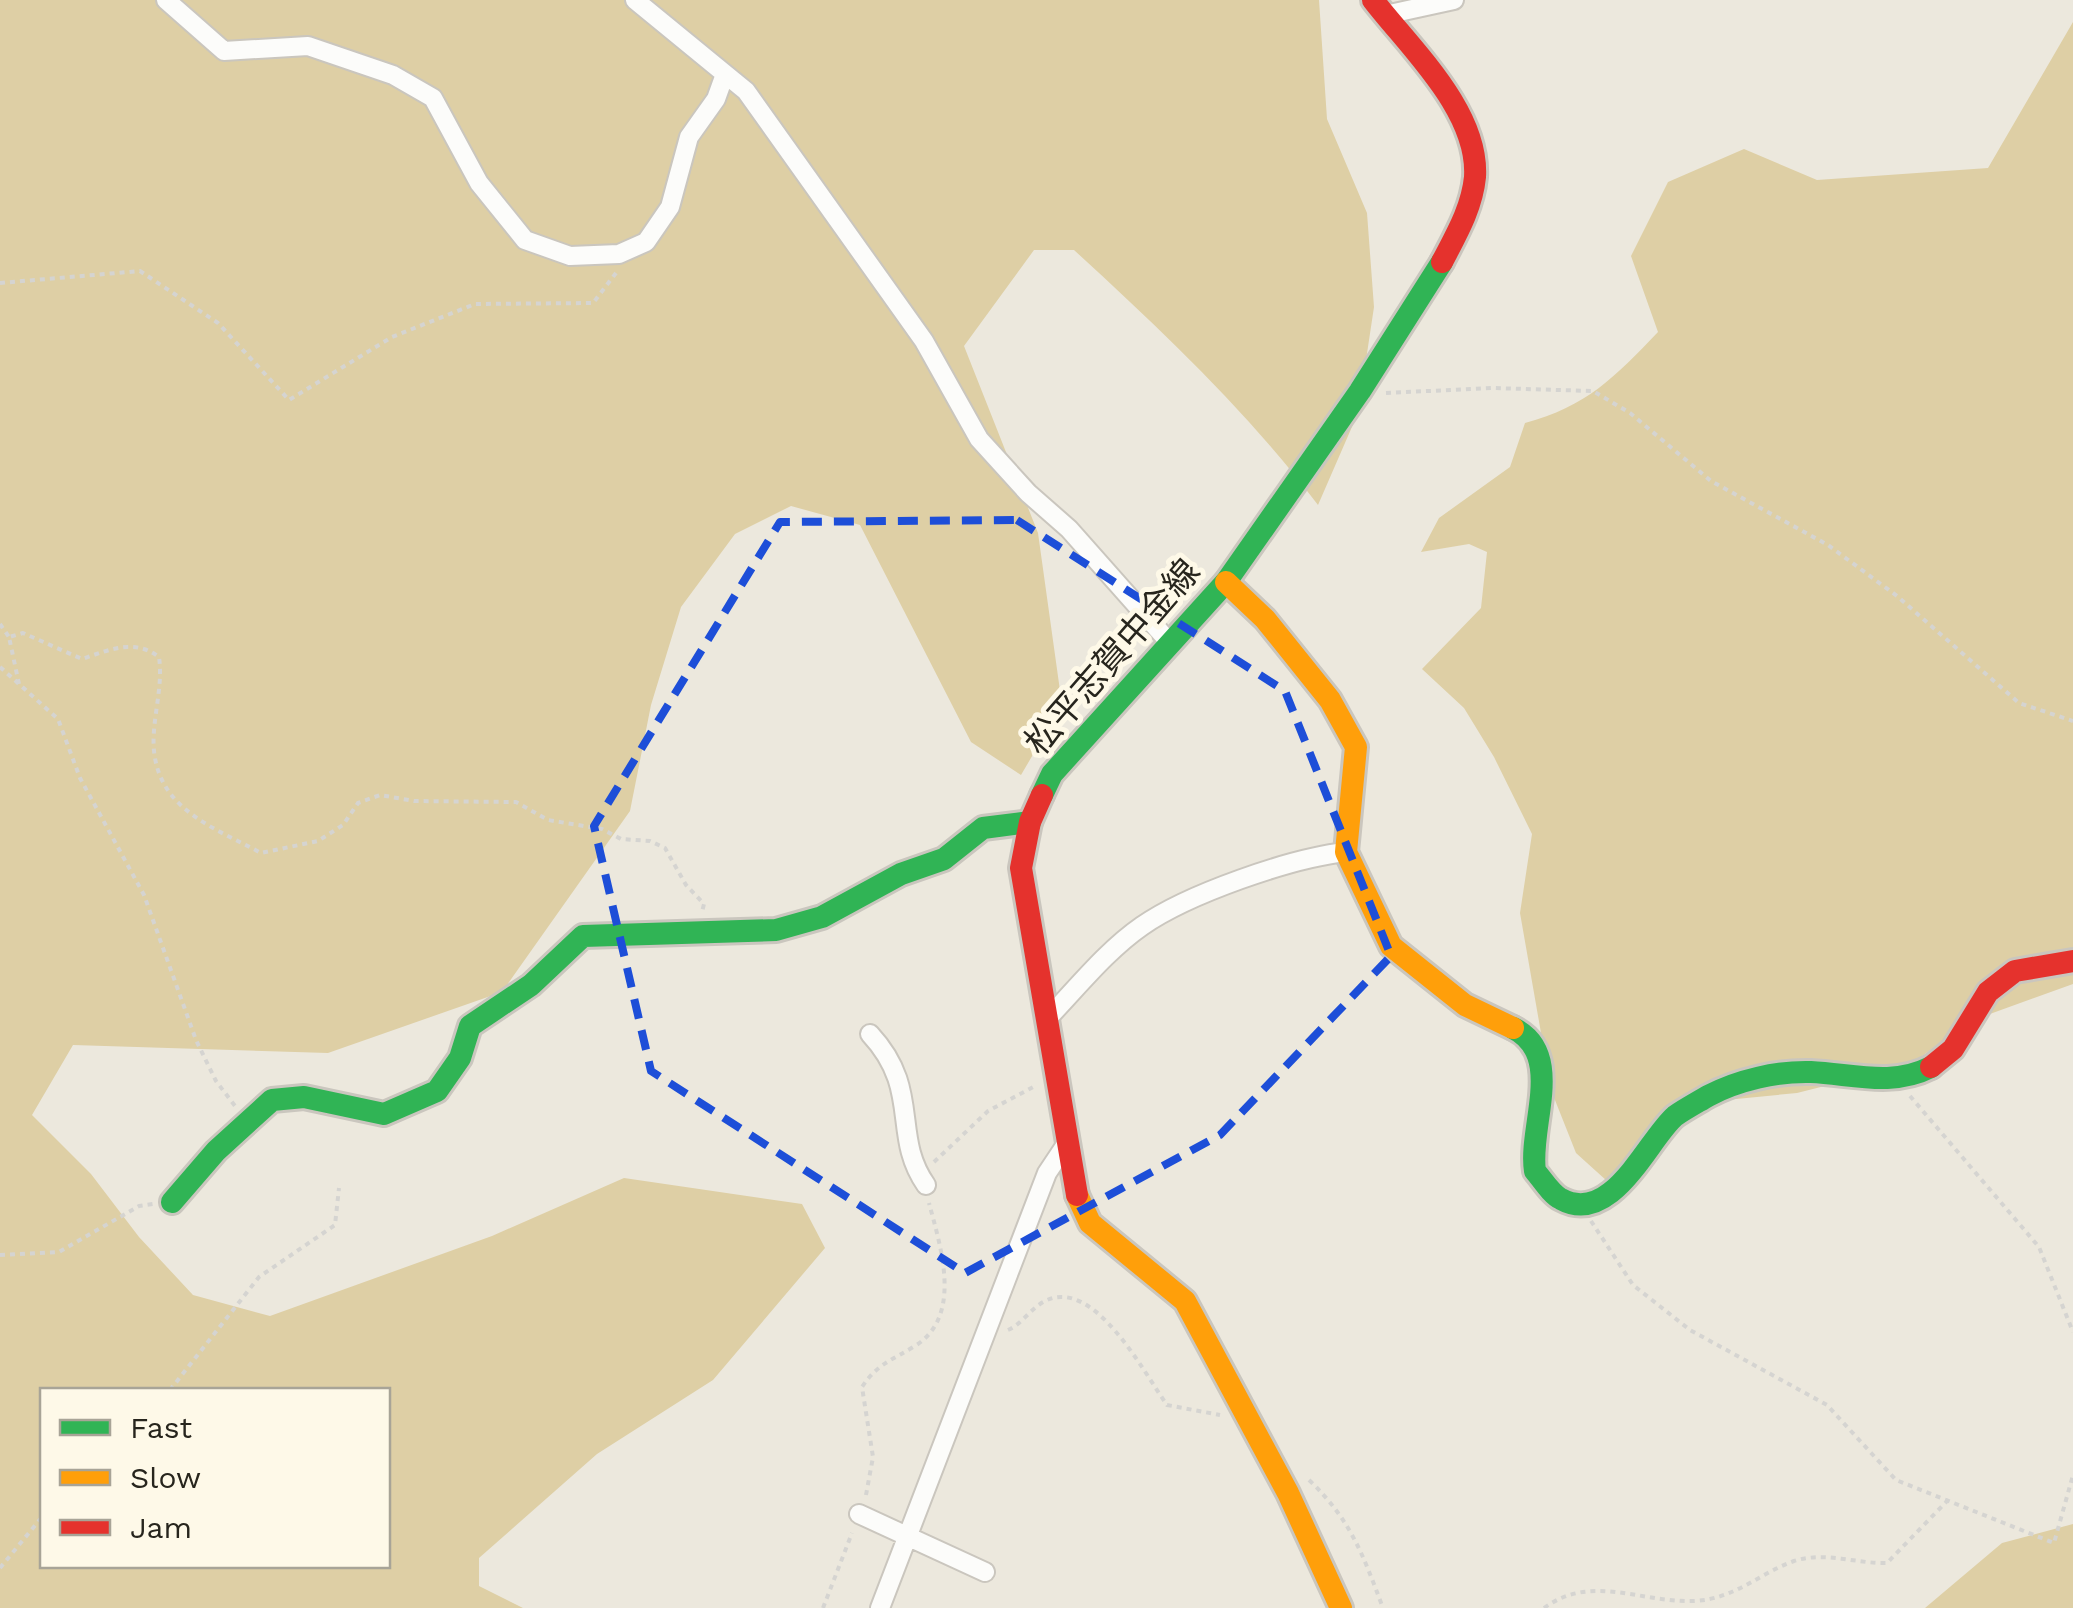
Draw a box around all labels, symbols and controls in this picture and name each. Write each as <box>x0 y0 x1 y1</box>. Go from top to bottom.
street label: 松平志賀中金線 <box>1016 551 1208 763</box>
legend <box>40 1388 390 1568</box>
text: Fast <box>130 1410 193 1445</box>
text: Slow <box>130 1460 201 1495</box>
text: Jam <box>130 1510 192 1545</box>

